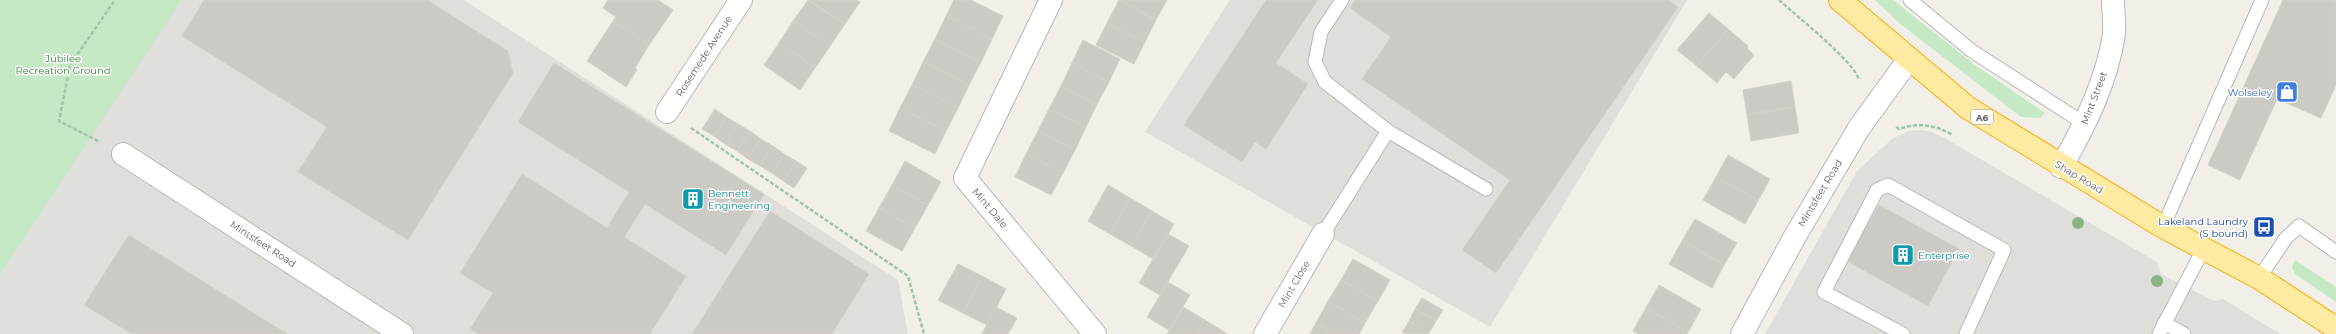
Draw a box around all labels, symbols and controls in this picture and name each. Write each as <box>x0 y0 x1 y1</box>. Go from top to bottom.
street label: Rosemede Avenue <box>673 13 735 99</box>
park label: Jubilee Recreation Ground <box>15 52 111 77</box>
street label: Mint Street <box>2078 70 2110 126</box>
shop icon: Wolseley <box>2274 79 2300 105</box>
place label: Wolseley <box>2227 86 2273 99</box>
road number: A6 <box>1971 110 1993 124</box>
street label: Mintsfeet Road <box>1795 157 1845 229</box>
street label: Shap Road <box>2052 157 2106 197</box>
street label: Mint Dale <box>969 185 1011 231</box>
building icon: Bennett Engineering <box>680 186 706 212</box>
place label: Bennett Engineering <box>708 187 770 212</box>
bus stop icon: Lakeland Laundry (S bound) <box>2251 214 2277 240</box>
place label: Lakeland Laundry (S bound) <box>2158 215 2249 240</box>
street label: Mintsfeet Road <box>228 218 298 270</box>
building icon: Enterprise <box>1890 242 1916 268</box>
place label: Enterprise <box>1918 249 1970 262</box>
street label: Mint Close <box>1275 258 1313 310</box>

